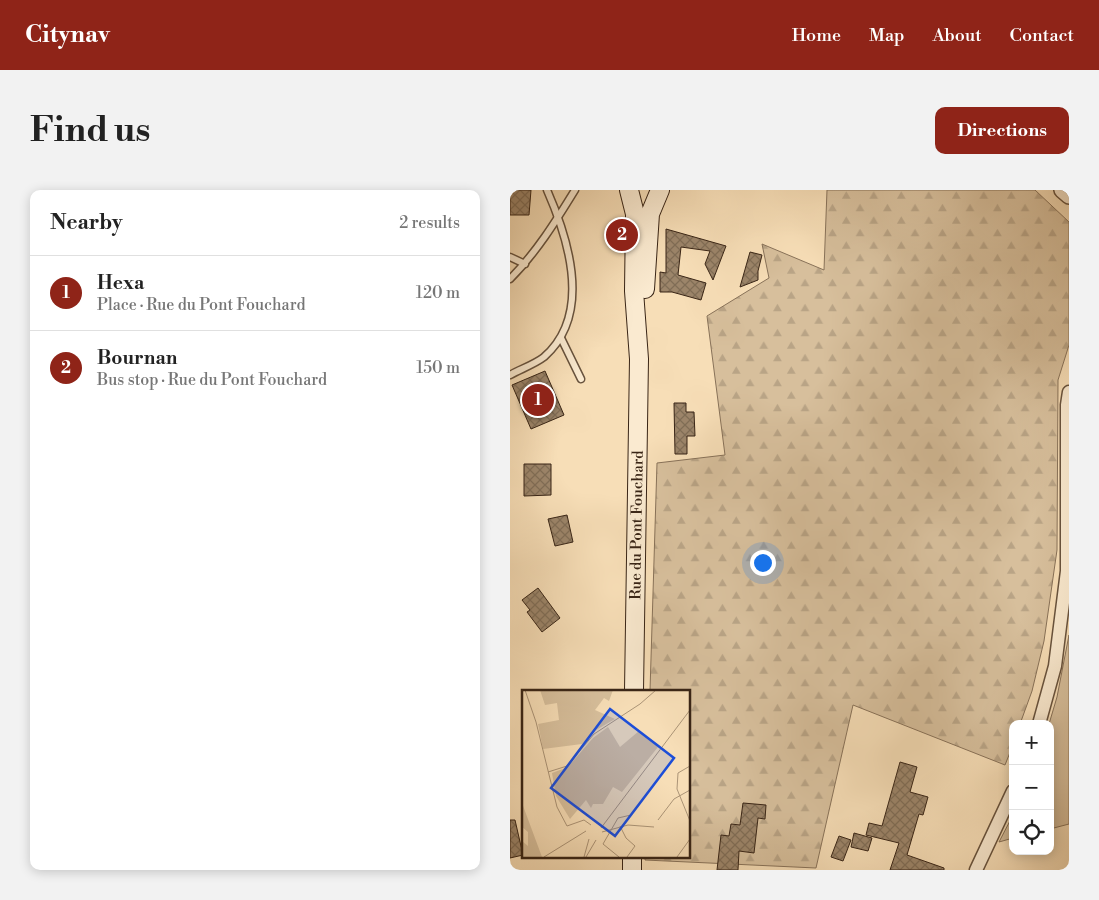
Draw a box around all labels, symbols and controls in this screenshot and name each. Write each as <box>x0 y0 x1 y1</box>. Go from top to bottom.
text: Citynav <box>25 20 110 50</box>
text: Home <box>792 24 841 47</box>
text: Map <box>869 24 905 47</box>
text: About <box>933 24 982 47</box>
text: Contact <box>1010 24 1074 47</box>
button: Directions <box>935 107 1069 154</box>
text: Find us <box>30 109 150 152</box>
text: Nearby <box>50 210 123 236</box>
text: 2 results <box>399 213 460 233</box>
pin: 2 <box>606 216 638 254</box>
text: Hexa <box>97 271 144 295</box>
text: 1 <box>62 283 70 303</box>
text: 120 m <box>416 283 460 303</box>
text: Place · Rue du Pont Fouchard <box>97 295 306 315</box>
text: Bournan <box>97 346 177 370</box>
text: 2 <box>61 358 71 378</box>
text: 150 m <box>416 358 460 378</box>
text: Bus stop · Rue du Pont Fouchard <box>97 370 327 390</box>
pin: 1 <box>522 381 554 419</box>
street label: Rue du Pont Fouchard <box>626 450 648 600</box>
your location <box>750 550 776 576</box>
inset map <box>522 690 690 858</box>
map controls <box>1009 720 1054 855</box>
button: + <box>1009 720 1054 765</box>
button: − <box>1009 765 1054 810</box>
button: locate <box>1009 810 1054 855</box>

